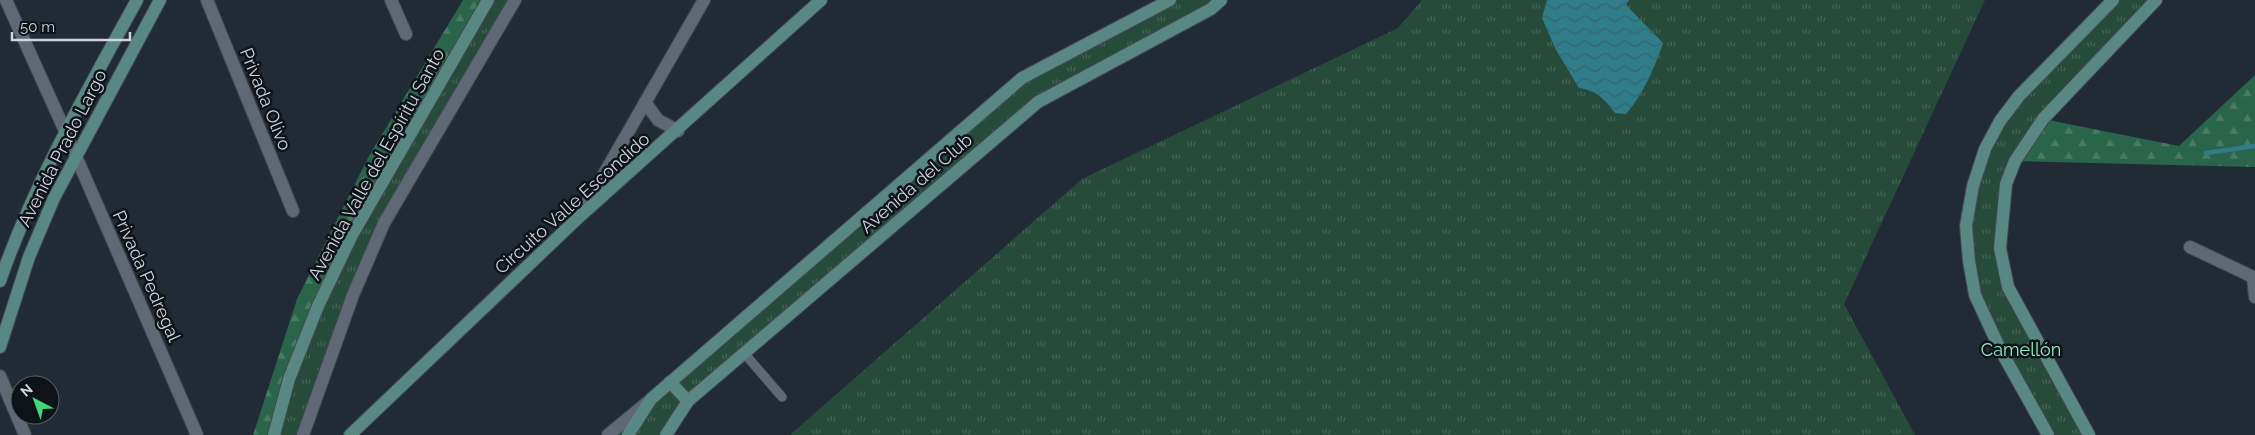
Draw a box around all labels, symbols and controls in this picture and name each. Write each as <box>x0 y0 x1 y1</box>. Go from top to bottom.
scale bar <box>12 10 130 42</box>
text: 50 m <box>20 18 55 36</box>
street label: Avenida Valle del Espíritu Santo <box>303 44 449 283</box>
street label: Privada Olivo <box>236 45 296 154</box>
street label: Avenida Prado Largo <box>13 66 111 230</box>
street label: Circuito Valle Escondido <box>490 128 654 278</box>
street label: Avenida del Club <box>856 129 976 237</box>
street label: Privada Pedregal <box>109 207 185 345</box>
park label: Camellón <box>1981 339 2061 360</box>
north arrow <box>10 375 60 425</box>
text: N <box>17 381 36 400</box>

